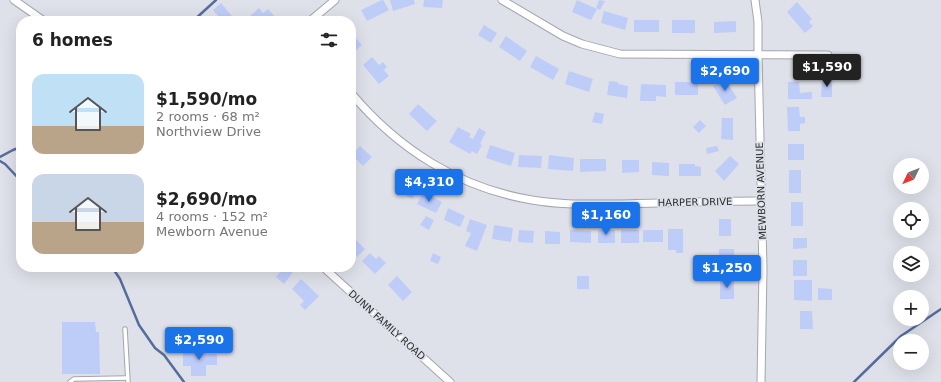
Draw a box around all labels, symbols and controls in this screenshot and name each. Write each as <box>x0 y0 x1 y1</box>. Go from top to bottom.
icon: filters <box>318 29 340 51</box>
text: 6 homes <box>32 30 113 50</box>
pin: $1,590 <box>794 54 860 88</box>
pin: $2,690 <box>692 58 758 92</box>
text: $1,590 <box>802 59 852 74</box>
text: $2,690 <box>700 63 750 78</box>
text: $1,590/mo <box>156 89 257 109</box>
icon: home <box>64 90 112 138</box>
text: 2 rooms · 68 m² <box>156 109 260 124</box>
text: Northview Drive <box>156 124 261 139</box>
street label: MEWBORN AVENUE <box>754 142 768 240</box>
north arrow <box>893 158 929 194</box>
map controls <box>893 158 929 370</box>
pin: $4,310 <box>396 169 462 203</box>
text: $4,310 <box>404 174 454 189</box>
text: $2,690/mo <box>156 189 257 209</box>
icon: home <box>64 190 112 238</box>
street label: HARPER DRIVE <box>658 196 732 208</box>
pin: $1,160 <box>573 202 639 236</box>
button: locate <box>893 202 929 238</box>
text: $1,160 <box>581 207 631 222</box>
text: 4 rooms · 152 m² <box>156 209 268 224</box>
text: Mewborn Avenue <box>156 224 268 239</box>
button: layers <box>893 246 929 282</box>
pin: $1,250 <box>694 255 760 289</box>
text: $1,250 <box>702 260 752 275</box>
street label: DUNN FAMILY ROAD <box>346 288 428 362</box>
button: + <box>893 290 929 326</box>
pin: $2,590 <box>166 327 232 361</box>
text: $2,590 <box>174 332 224 347</box>
button: − <box>893 334 929 370</box>

